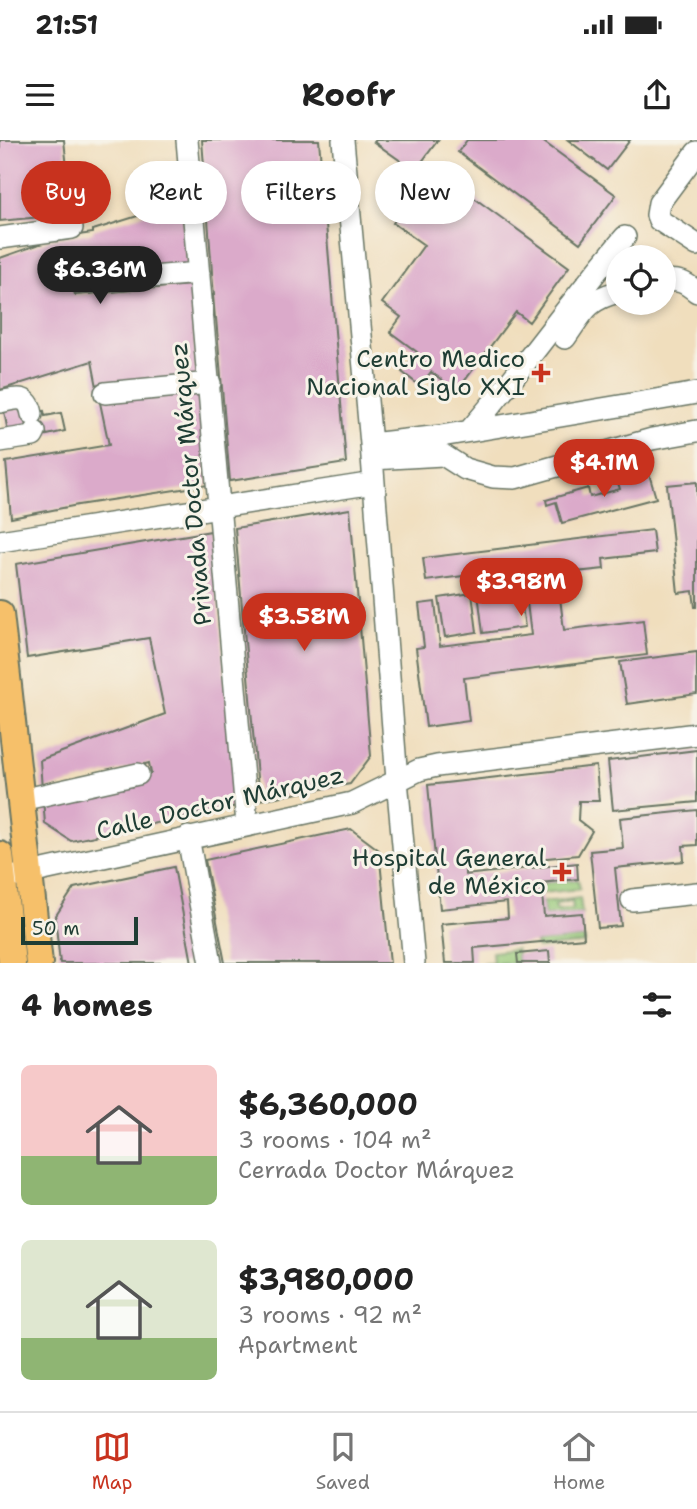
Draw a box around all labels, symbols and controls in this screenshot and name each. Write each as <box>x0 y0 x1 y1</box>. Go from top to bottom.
text: 21:51 <box>35 7 98 42</box>
text: Roofr <box>301 73 396 116</box>
icon: menu <box>21 76 59 114</box>
icon: share <box>638 76 676 114</box>
chip: Buy <box>21 161 111 224</box>
chip: Rent <box>125 161 227 224</box>
chip: Filters <box>241 161 361 224</box>
chip: New <box>375 161 475 224</box>
map controls <box>606 245 676 315</box>
button: locate <box>606 245 676 315</box>
pin: $6.36M <box>43 246 157 306</box>
text: $6.36M <box>53 254 147 284</box>
street label: Privada Doctor Márquez <box>163 341 219 627</box>
place label: Centro Medico Nacional Siglo XXI <box>306 343 525 403</box>
marker: Centro Medico Nacional Siglo XXI <box>531 363 551 383</box>
pin: $4.1M <box>555 440 653 499</box>
text: $4.1M <box>569 447 639 477</box>
pin: $3.98M <box>464 559 578 618</box>
text: $3.98M <box>476 566 566 596</box>
pin: $3.58M <box>247 594 361 653</box>
text: $3.58M <box>258 601 350 631</box>
street label: Calle Doctor Márquez <box>93 759 347 847</box>
place label: Hospital General de México <box>352 842 547 902</box>
marker: Hospital General de México <box>552 862 572 882</box>
scale bar <box>21 914 138 946</box>
text: 50 m <box>32 916 80 941</box>
text: 4 homes <box>21 985 153 1026</box>
icon: filters <box>638 986 676 1024</box>
text: $6,360,000 <box>238 1084 418 1125</box>
icon: home <box>77 1093 161 1177</box>
text: 3 rooms · 104 m² <box>238 1125 431 1155</box>
text: Cerrada Doctor Márquez <box>238 1155 515 1185</box>
text: $3,980,000 <box>238 1259 414 1300</box>
icon: home <box>77 1268 161 1352</box>
text: 3 rooms · 92 m² <box>238 1300 422 1330</box>
text: Apartment <box>238 1330 358 1360</box>
tab: Map <box>92 1428 132 1495</box>
tab: Saved <box>316 1428 370 1495</box>
tab: Home <box>553 1428 605 1495</box>

